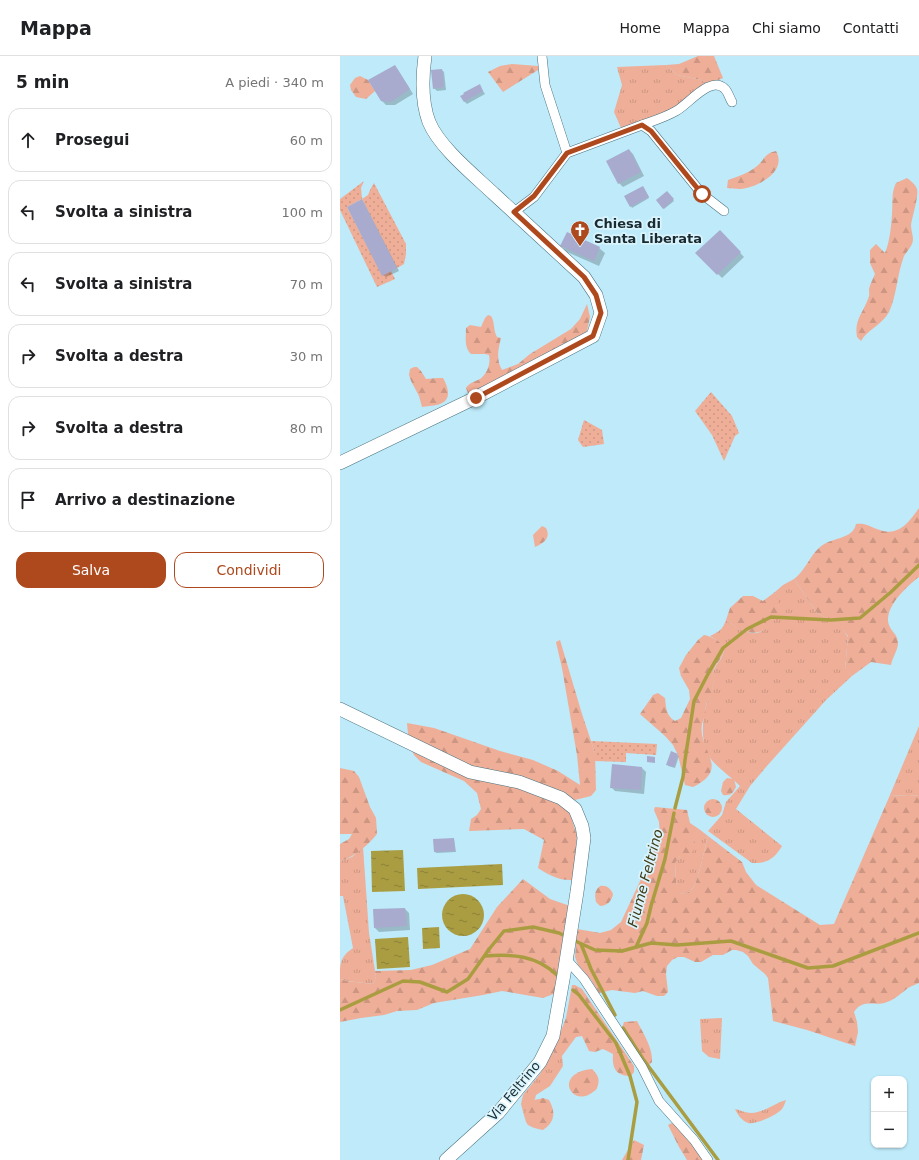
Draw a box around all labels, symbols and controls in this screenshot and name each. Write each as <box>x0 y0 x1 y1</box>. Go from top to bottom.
text: Mappa <box>20 17 92 39</box>
text: Home <box>620 20 661 36</box>
text: Mappa <box>683 20 730 36</box>
text: Chi siamo <box>752 20 821 36</box>
text: Contatti <box>843 20 899 36</box>
text: 5 min <box>16 72 69 92</box>
text: A piedi · 340 m <box>225 75 324 90</box>
icon: ahead <box>17 129 39 151</box>
text: Prosegui <box>55 131 129 149</box>
text: 60 m <box>290 133 323 148</box>
route start <box>693 185 711 203</box>
icon: left <box>17 201 39 223</box>
text: Svolta a sinistra <box>55 203 192 221</box>
text: 100 m <box>281 205 323 220</box>
place label: Chiesa di Santa Liberata <box>594 216 702 246</box>
church icon: Chiesa di Santa Liberata <box>569 219 591 247</box>
icon: left <box>17 273 39 295</box>
text: Svolta a sinistra <box>55 275 192 293</box>
text: 70 m <box>290 277 323 292</box>
icon: right <box>17 345 39 367</box>
text: Svolta a destra <box>55 347 183 365</box>
text: 30 m <box>290 349 323 364</box>
route end <box>467 389 485 407</box>
icon: right <box>17 417 39 439</box>
text: Svolta a destra <box>55 419 183 437</box>
text: 80 m <box>290 421 323 436</box>
icon: arrive <box>17 489 39 511</box>
text: Arrivo a destinazione <box>55 491 235 509</box>
button: Salva <box>16 552 166 588</box>
button: Condividi <box>174 552 324 588</box>
water label: Fiume Feltrino <box>624 827 666 929</box>
street label: Via Feltrino <box>485 1058 543 1124</box>
map controls <box>871 1076 907 1148</box>
button: + <box>871 1076 907 1112</box>
button: − <box>871 1112 907 1148</box>

